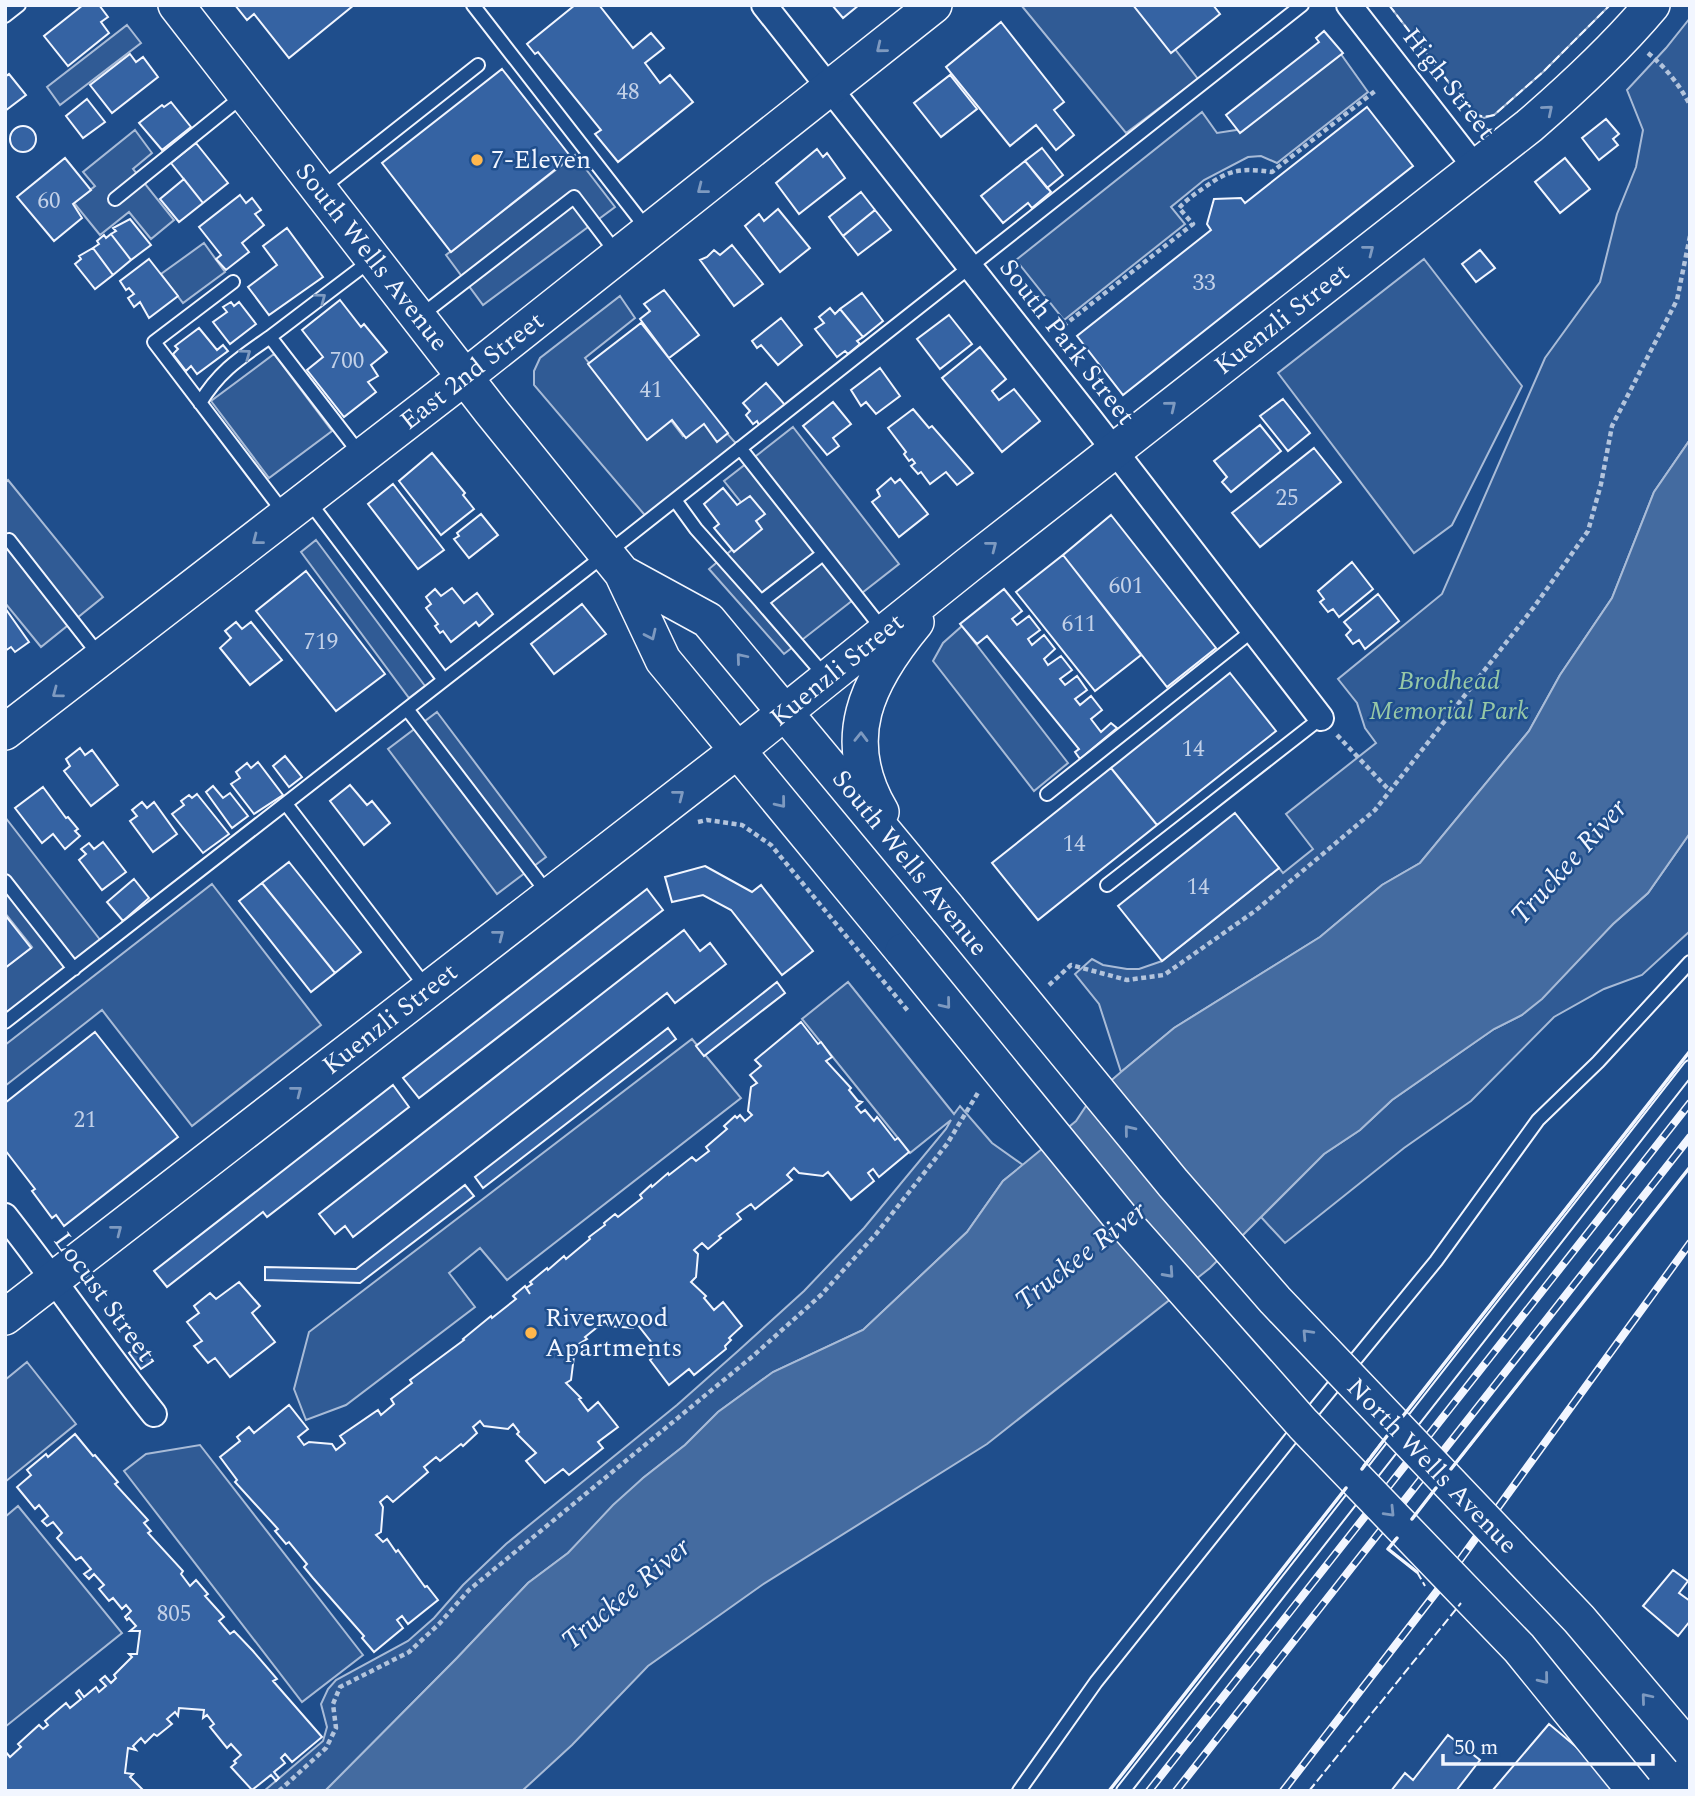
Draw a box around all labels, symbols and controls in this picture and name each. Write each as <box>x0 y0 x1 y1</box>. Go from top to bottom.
street label: High Street <box>1392 19 1506 149</box>
one-way arrow <box>876 40 889 52</box>
house number: 48 <box>617 75 640 110</box>
one-way arrow <box>1540 106 1553 118</box>
place label: 7-Eleven <box>491 140 591 180</box>
marker: 7-Eleven <box>469 152 485 168</box>
street label: South Wells Avenue <box>285 154 459 360</box>
one-way arrow <box>698 180 710 193</box>
house number: 60 <box>38 184 61 219</box>
one-way arrow <box>1361 245 1373 258</box>
street label: South Park Street <box>989 250 1145 434</box>
street label: Kuenzli Street <box>1206 253 1358 385</box>
house number: 33 <box>1193 266 1216 301</box>
one-way arrow <box>314 294 326 306</box>
street label: East 2nd Street <box>391 302 553 440</box>
house number: 700 <box>330 344 364 379</box>
one-way arrow <box>238 350 251 362</box>
house number: 41 <box>640 373 663 408</box>
one-way arrow <box>1164 402 1176 415</box>
house number: 25 <box>1276 481 1299 516</box>
one-way arrow <box>252 531 264 544</box>
one-way arrow <box>984 542 997 555</box>
house number: 601 <box>1109 569 1143 604</box>
street label: Kuenzli Street <box>761 603 913 737</box>
house number: 611 <box>1062 607 1096 642</box>
house number: 719 <box>304 625 338 660</box>
one-way arrow <box>643 628 657 640</box>
one-way arrow <box>737 654 749 667</box>
park label: Brodhead Memorial Park <box>1369 661 1529 731</box>
one-way arrow <box>52 684 64 697</box>
one-way arrow <box>853 732 869 742</box>
house number: 14 <box>1182 732 1205 767</box>
street label: South Wells Avenue <box>822 761 998 965</box>
water label: Truckee River <box>1500 789 1638 935</box>
one-way arrow <box>672 791 684 804</box>
one-way arrow <box>773 795 786 807</box>
house number: 14 <box>1063 827 1086 862</box>
house number: 14 <box>1187 870 1210 905</box>
one-way arrow <box>492 930 504 943</box>
street label: Kuenzli Street <box>314 953 466 1085</box>
one-way arrow <box>938 996 950 1009</box>
one-way arrow <box>290 1086 302 1099</box>
house number: 21 <box>74 1103 97 1138</box>
one-way arrow <box>1125 1126 1138 1138</box>
water label: Truckee River <box>1006 1190 1157 1322</box>
street label: Locust Street <box>43 1224 165 1370</box>
one-way arrow <box>110 1226 122 1239</box>
one-way arrow <box>1161 1265 1173 1278</box>
place label: Riverwood Apartments <box>545 1298 682 1368</box>
marker: Riverwood Apartments <box>523 1325 539 1341</box>
one-way arrow <box>1303 1329 1315 1342</box>
street label: North Wells Avenue <box>1337 1369 1527 1563</box>
one-way arrow <box>1381 1504 1394 1517</box>
water label: Truckee River <box>552 1527 701 1661</box>
house number: 805 <box>157 1597 191 1632</box>
one-way arrow <box>1536 1671 1548 1684</box>
one-way arrow <box>1642 1693 1654 1706</box>
scale bar <box>1443 1722 1653 1766</box>
text: 50 m <box>1454 1732 1498 1764</box>

